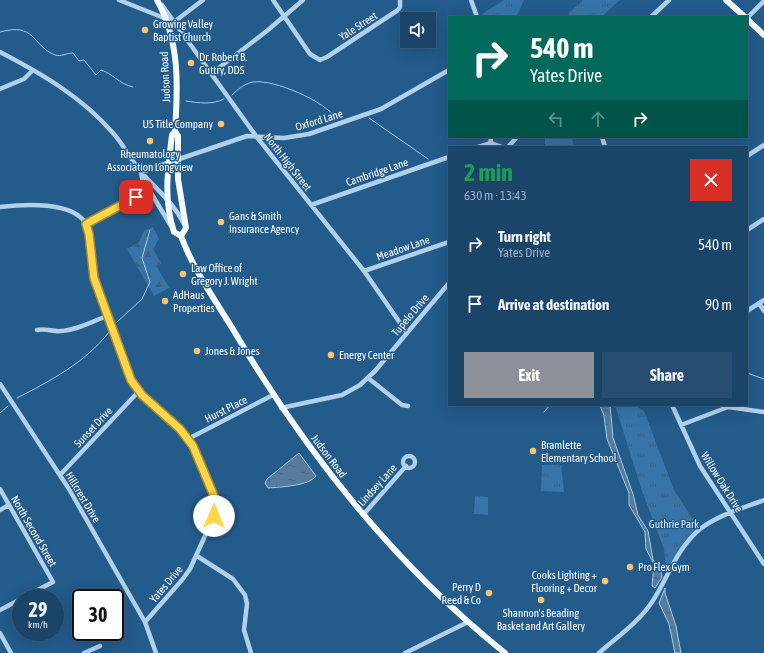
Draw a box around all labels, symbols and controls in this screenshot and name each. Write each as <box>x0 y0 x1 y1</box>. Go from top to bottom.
street label: Yale Street <box>337 9 379 43</box>
map controls <box>400 12 436 48</box>
button: sound <box>400 12 436 48</box>
place label: Growing Valley Baptist Church <box>153 18 214 43</box>
marker: Growing Valley Baptist Church <box>140 25 150 35</box>
icon: right <box>464 32 516 84</box>
text: 540 m <box>530 32 593 64</box>
street label: Judson Road <box>158 51 172 103</box>
place label: Dr. Robert B. Guttry, DDS <box>199 51 247 76</box>
marker: Dr. Robert B. Guttry, DDS <box>186 58 196 68</box>
text: Yates Drive <box>530 65 602 86</box>
street label: Oxford Lane <box>294 107 344 133</box>
icon: left <box>545 108 567 130</box>
icon: ahead <box>587 108 609 130</box>
icon: right <box>629 108 651 130</box>
place label: US Title Company <box>143 118 213 130</box>
marker: US Title Company <box>216 119 226 129</box>
street label: North High Street <box>262 131 314 193</box>
marker: Rheumatology Association Longview <box>145 136 155 146</box>
place label: Rheumatology Association Longview <box>107 148 193 173</box>
street label: Cambridge Lane <box>344 156 410 188</box>
text: 2 min <box>464 159 513 186</box>
button: close <box>690 159 732 201</box>
pin <box>119 180 153 214</box>
icon: arrive <box>125 186 147 208</box>
text: 630 m · 13:43 <box>464 188 527 203</box>
place label: Gans & Smith Insurance Agency <box>229 210 300 235</box>
marker: Gans & Smith Insurance Agency <box>216 217 226 227</box>
text: Turn right <box>498 228 551 245</box>
street label: Meadow Lane <box>375 233 431 263</box>
icon: right <box>464 233 486 255</box>
text: 540 m <box>698 236 732 253</box>
text: Yates Drive <box>498 245 550 260</box>
place label: Law Office of Gregory J. Wright <box>191 262 258 287</box>
marker: Law Office of Gregory J. Wright <box>178 269 188 279</box>
place label: AdHaus Properties <box>173 289 215 314</box>
street label: Tupelo Drive <box>389 292 431 338</box>
icon: arrive <box>464 293 486 315</box>
marker: AdHaus Properties <box>160 296 170 306</box>
text: Arrive at destination <box>498 296 609 313</box>
text: 90 m <box>705 296 732 313</box>
place label: Jones & Jones <box>205 345 260 357</box>
marker: Jones & Jones <box>192 346 202 356</box>
place label: Energy Center <box>339 349 395 361</box>
marker: Energy Center <box>326 350 336 360</box>
button: Exit <box>464 352 594 398</box>
button: Share <box>602 352 732 398</box>
street label: Hurst Place <box>203 393 249 425</box>
street label: Sunset Drive <box>72 405 114 449</box>
street label: Judson Road <box>309 432 349 480</box>
place label: Bramlette Elementary School <box>541 439 617 464</box>
marker: Bramlette Elementary School <box>528 446 538 456</box>
street label: Willow Oak Drive <box>699 450 745 514</box>
street label: Lindsey Lane <box>355 462 399 508</box>
street label: Hillcrest Drive <box>63 470 103 524</box>
street label: North Second Street <box>9 493 59 569</box>
position arrow <box>193 495 235 537</box>
park label: Guthrie Park <box>649 518 699 530</box>
place label: Pro Flex Gym <box>638 561 690 573</box>
marker: Pro Flex Gym <box>625 562 635 572</box>
street label: Yates Drive <box>147 563 185 605</box>
place label: Cooks Lighting + Flooring + Decor <box>531 569 598 594</box>
marker: Cooks Lighting + Flooring + Decor <box>600 576 610 586</box>
place label: Perry D Reed & Co <box>442 581 481 606</box>
marker: Perry D Reed & Co <box>484 588 494 598</box>
speed limit sign: 30 <box>72 589 124 641</box>
marker: Shannon's Beading Basket and Art Gallery <box>536 595 546 605</box>
text: 29 <box>29 598 47 621</box>
place label: Shannon's Beading Basket and Art Gallery <box>497 607 586 632</box>
text: km/h <box>28 619 48 630</box>

